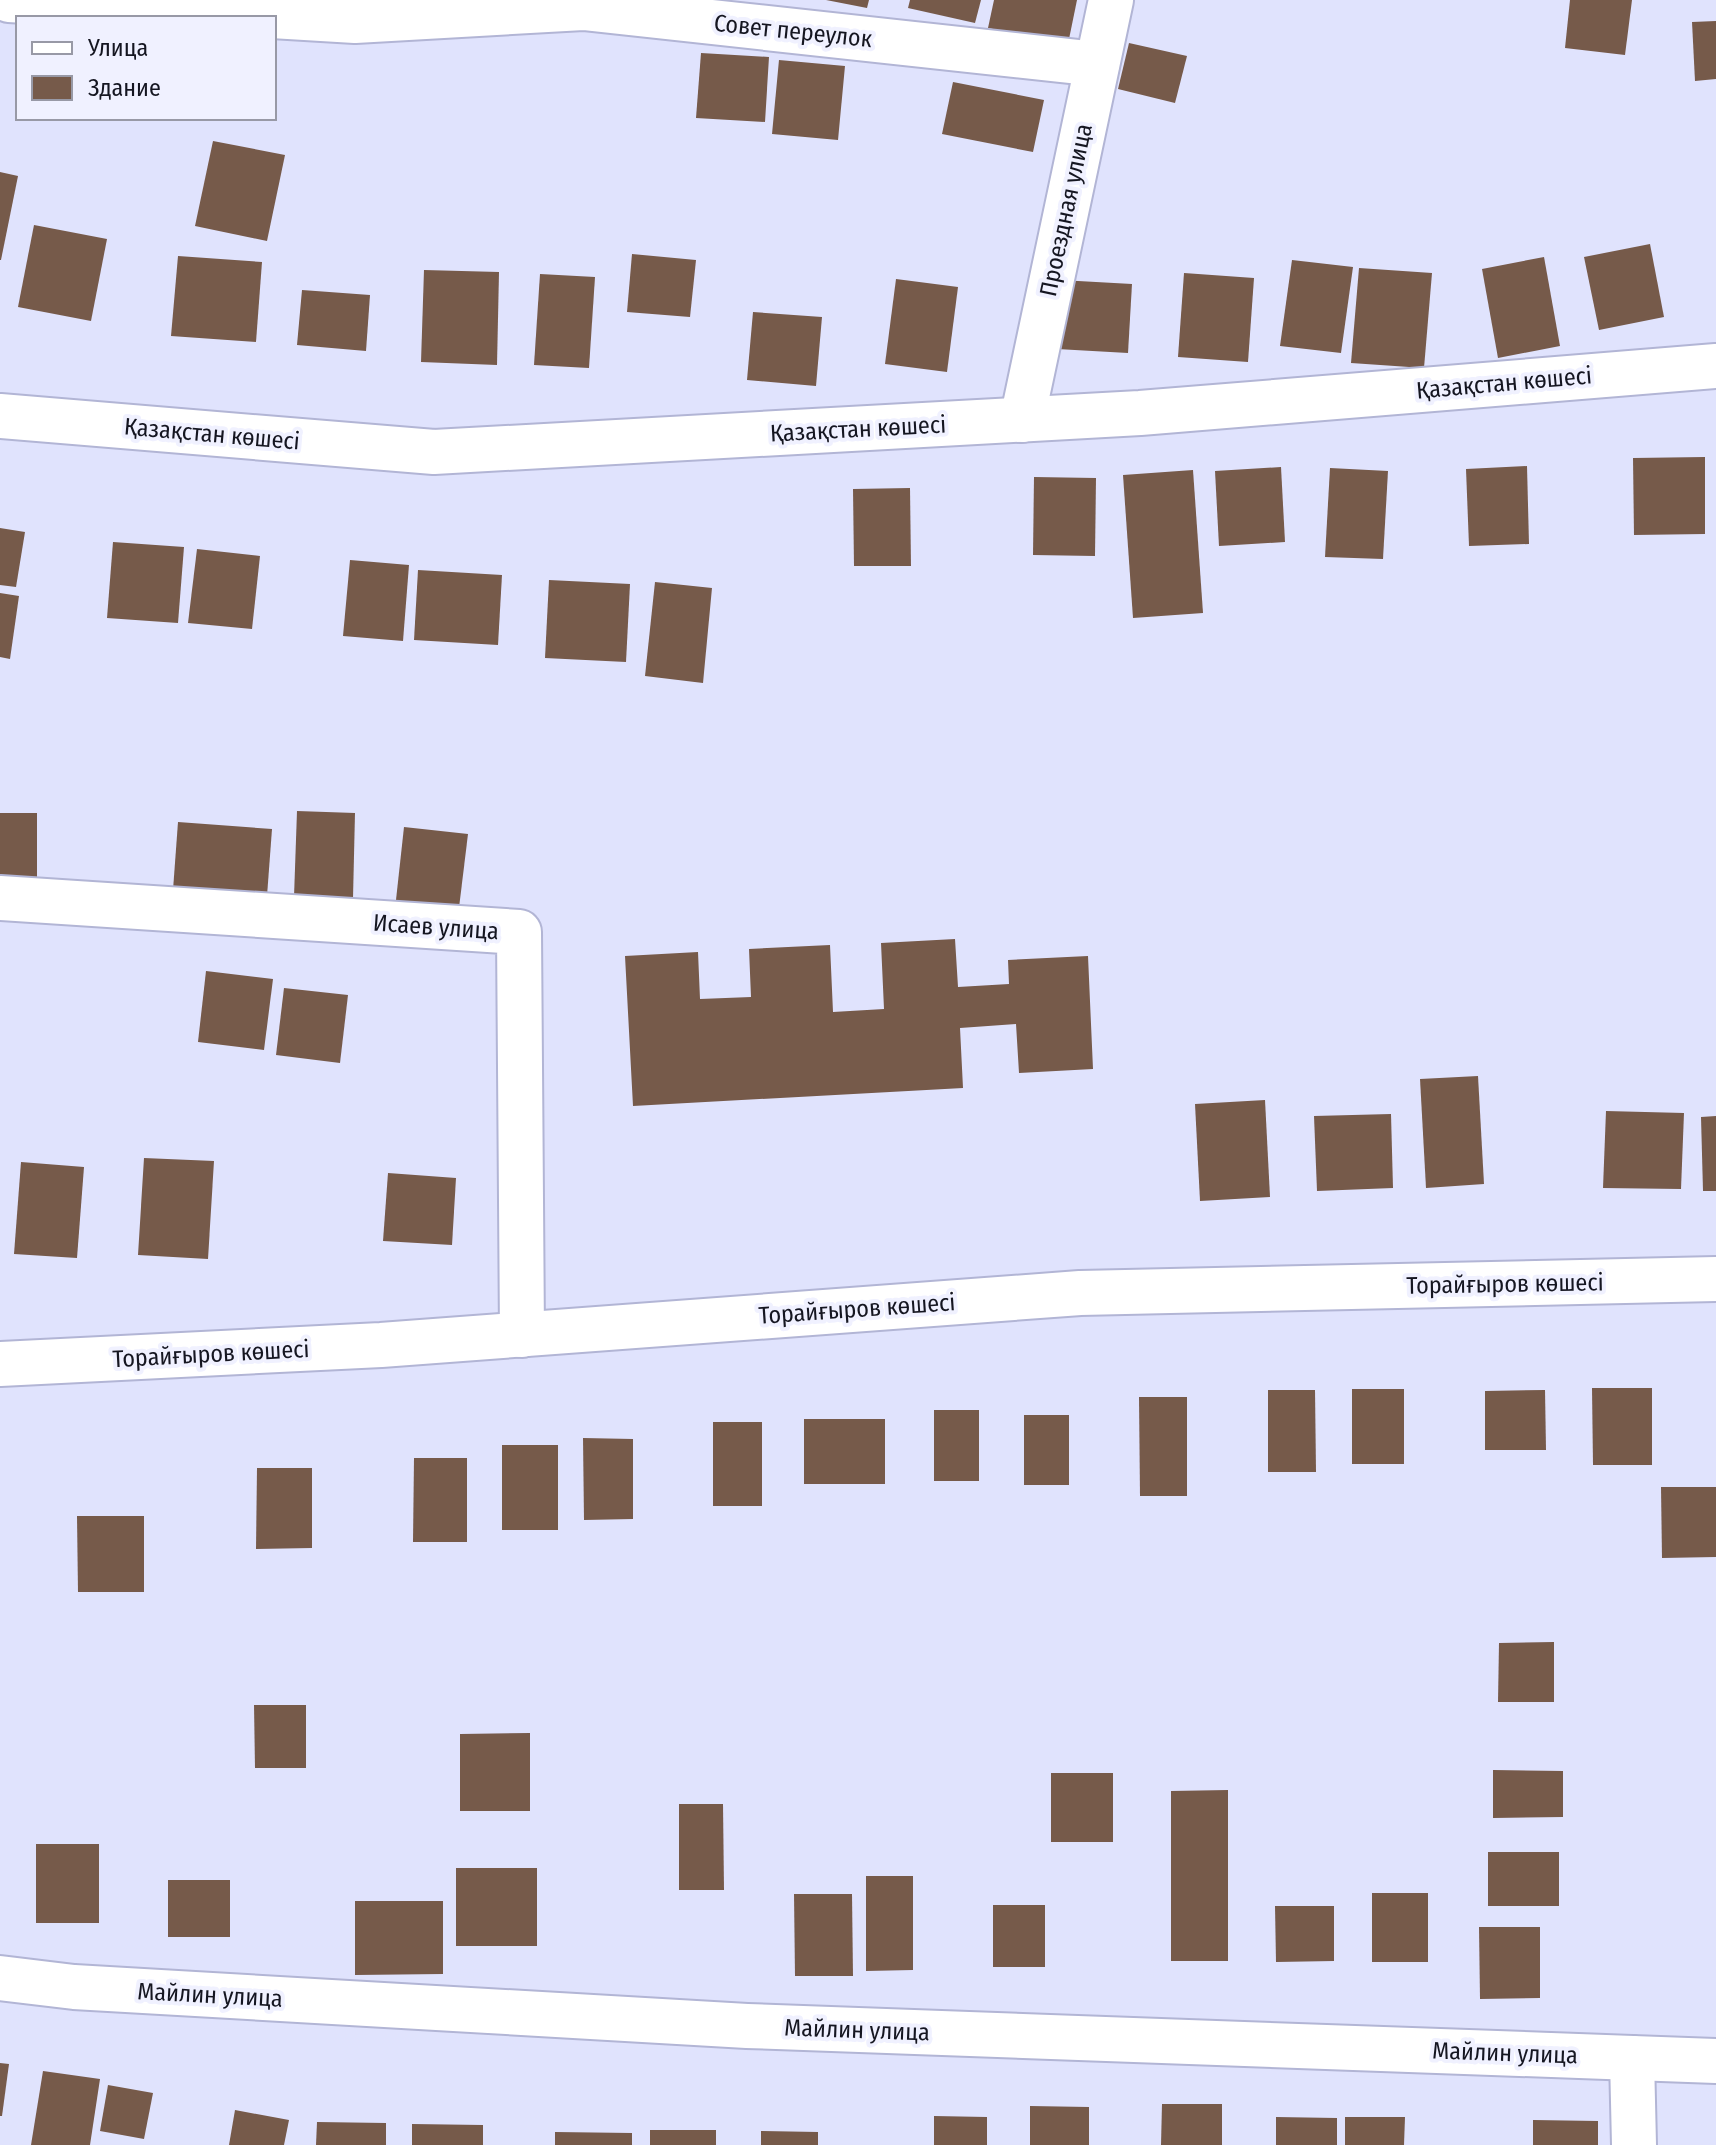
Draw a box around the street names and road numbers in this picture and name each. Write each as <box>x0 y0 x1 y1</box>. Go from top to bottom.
street label: Совет переулок <box>713 9 874 53</box>
street label: Проездная улица <box>1034 121 1098 299</box>
street label: Қазақстан көшесі <box>1415 361 1593 405</box>
street label: Қазақстан көшесі <box>769 410 947 448</box>
street label: Қазақстан көшесі <box>123 412 301 456</box>
street label: Исаев улица <box>372 909 500 945</box>
street label: Торайғыров көшесі <box>1406 1268 1604 1300</box>
street label: Торайғыров көшесі <box>758 1288 956 1330</box>
street label: Торайғыров көшесі <box>112 1335 310 1373</box>
street label: Майлин улица <box>137 1977 283 2013</box>
street label: Майлин улица <box>784 2013 930 2047</box>
street label: Майлин улица <box>1432 2036 1578 2070</box>

